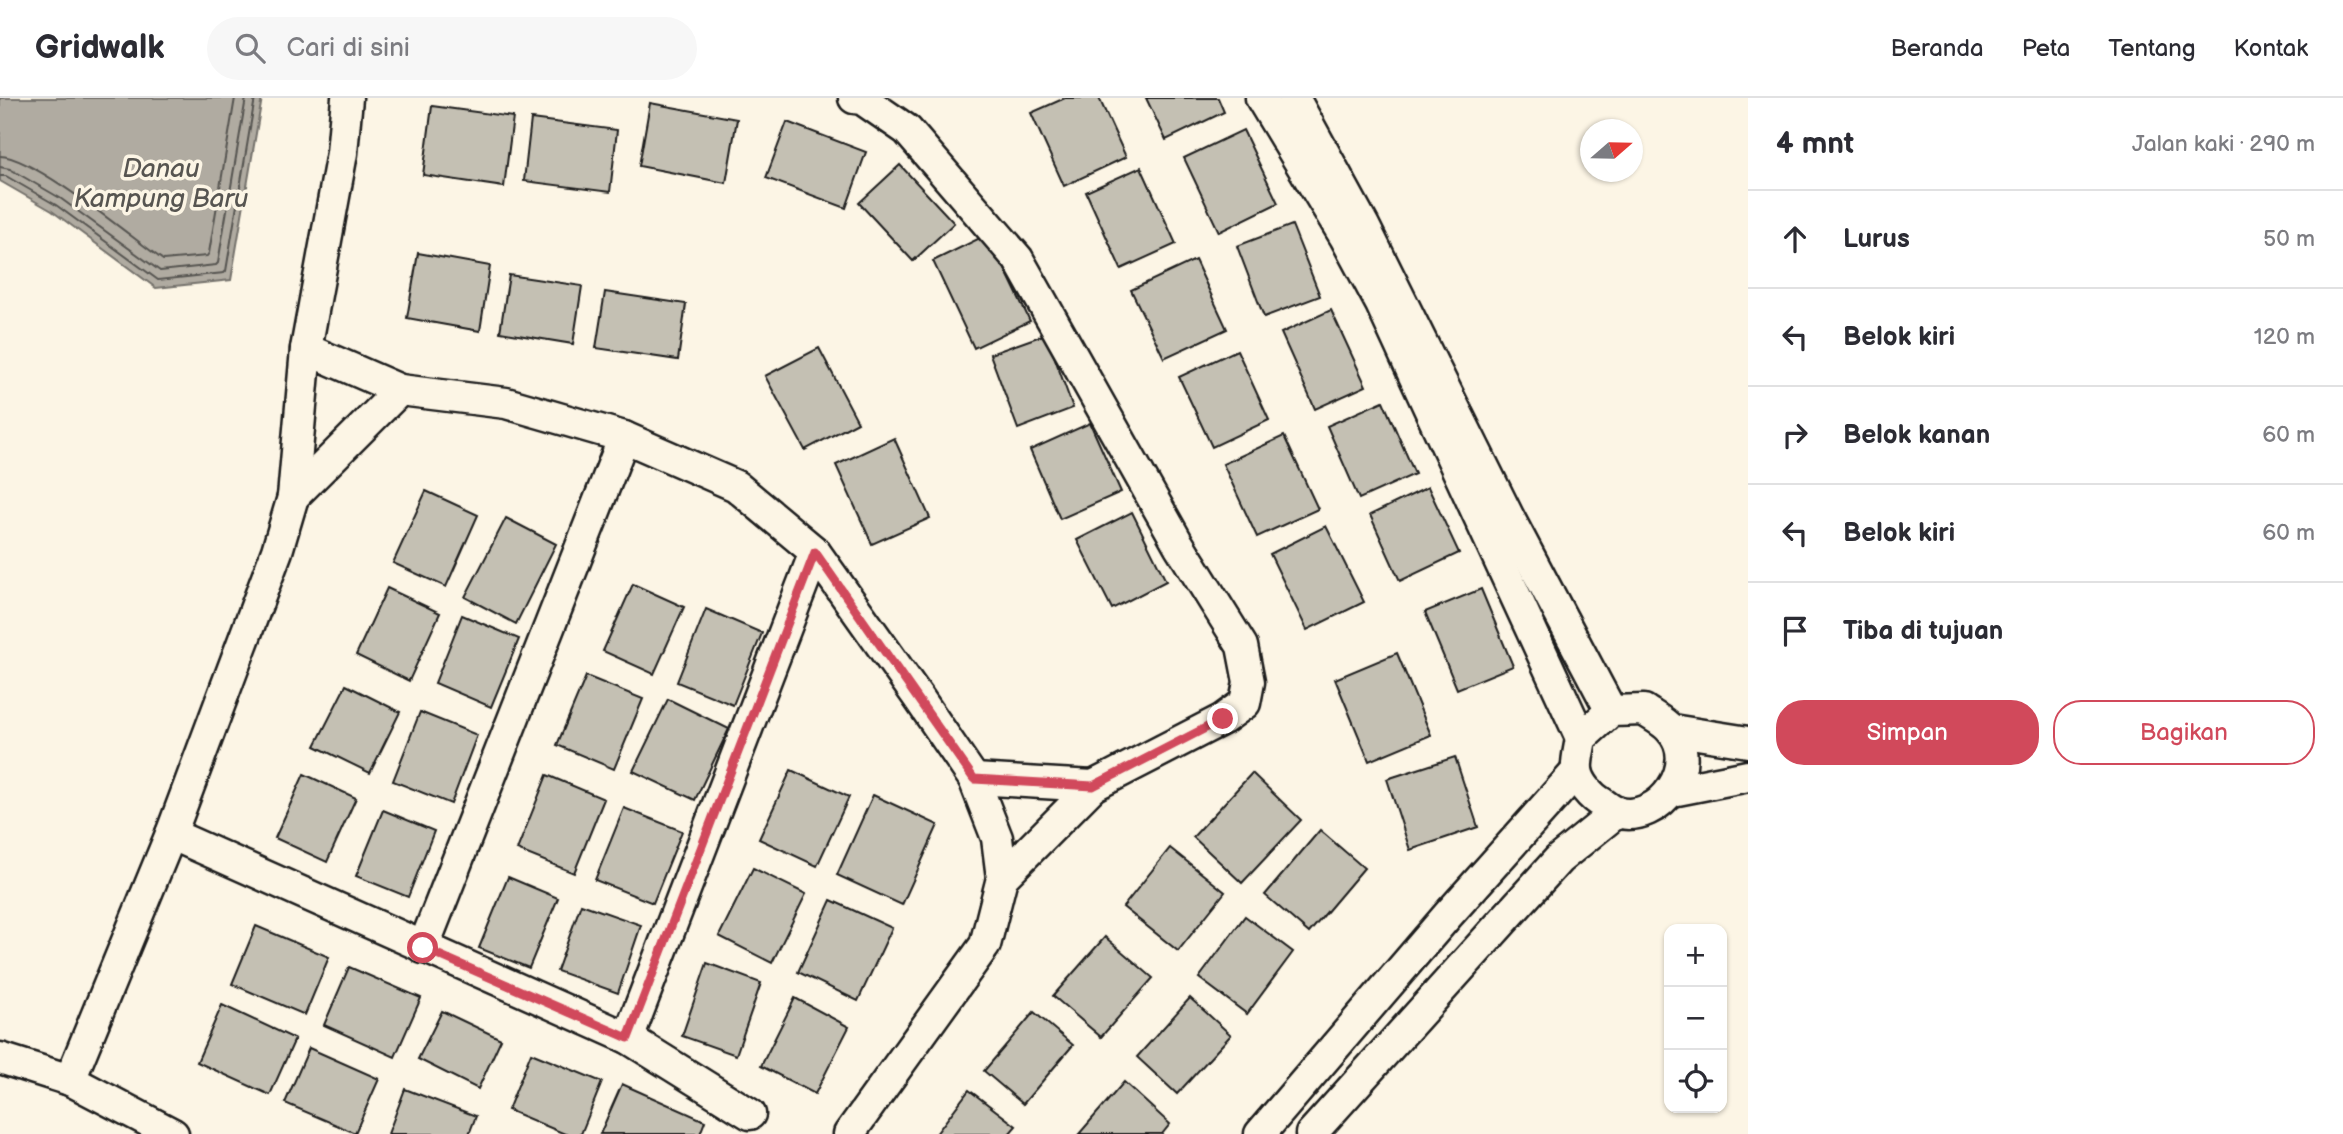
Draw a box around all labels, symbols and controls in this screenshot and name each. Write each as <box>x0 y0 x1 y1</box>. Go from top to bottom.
search box <box>207 17 697 80</box>
text: Gridwalk <box>35 28 165 68</box>
icon: search <box>231 29 269 67</box>
text: Cari di sini <box>287 33 410 64</box>
text: Beranda <box>1890 34 1984 63</box>
text: Peta <box>2022 34 2070 63</box>
text: Tentang <box>2108 34 2196 63</box>
text: Kontak <box>2234 34 2308 63</box>
north arrow <box>1580 119 1643 182</box>
text: 4 mnt <box>1776 126 1854 162</box>
text: Jalan kaki · 290 m <box>2132 130 2315 158</box>
water label: Danau Kampung Baru <box>74 154 248 215</box>
icon: ahead <box>1776 220 1814 258</box>
text: Lurus <box>1843 224 1910 255</box>
text: 50 m <box>2263 225 2315 253</box>
icon: left <box>1776 318 1814 356</box>
text: Belok kiri <box>1843 322 1955 353</box>
text: 120 m <box>2254 323 2315 351</box>
icon: right <box>1776 416 1814 454</box>
text: Belok kanan <box>1843 420 1990 451</box>
text: 60 m <box>2262 421 2315 449</box>
icon: left <box>1776 514 1814 552</box>
text: Belok kiri <box>1843 518 1955 549</box>
text: 60 m <box>2262 519 2315 547</box>
icon: arrive <box>1776 612 1814 650</box>
text: Tiba di tujuan <box>1843 616 2003 647</box>
button: Simpan <box>1776 700 2039 765</box>
button: Bagikan <box>2053 700 2315 765</box>
route end <box>1207 703 1238 734</box>
map controls <box>1664 924 1727 1113</box>
button: + <box>1664 924 1727 987</box>
route start <box>407 932 438 963</box>
button: − <box>1664 987 1727 1050</box>
button: locate <box>1664 1050 1727 1113</box>

